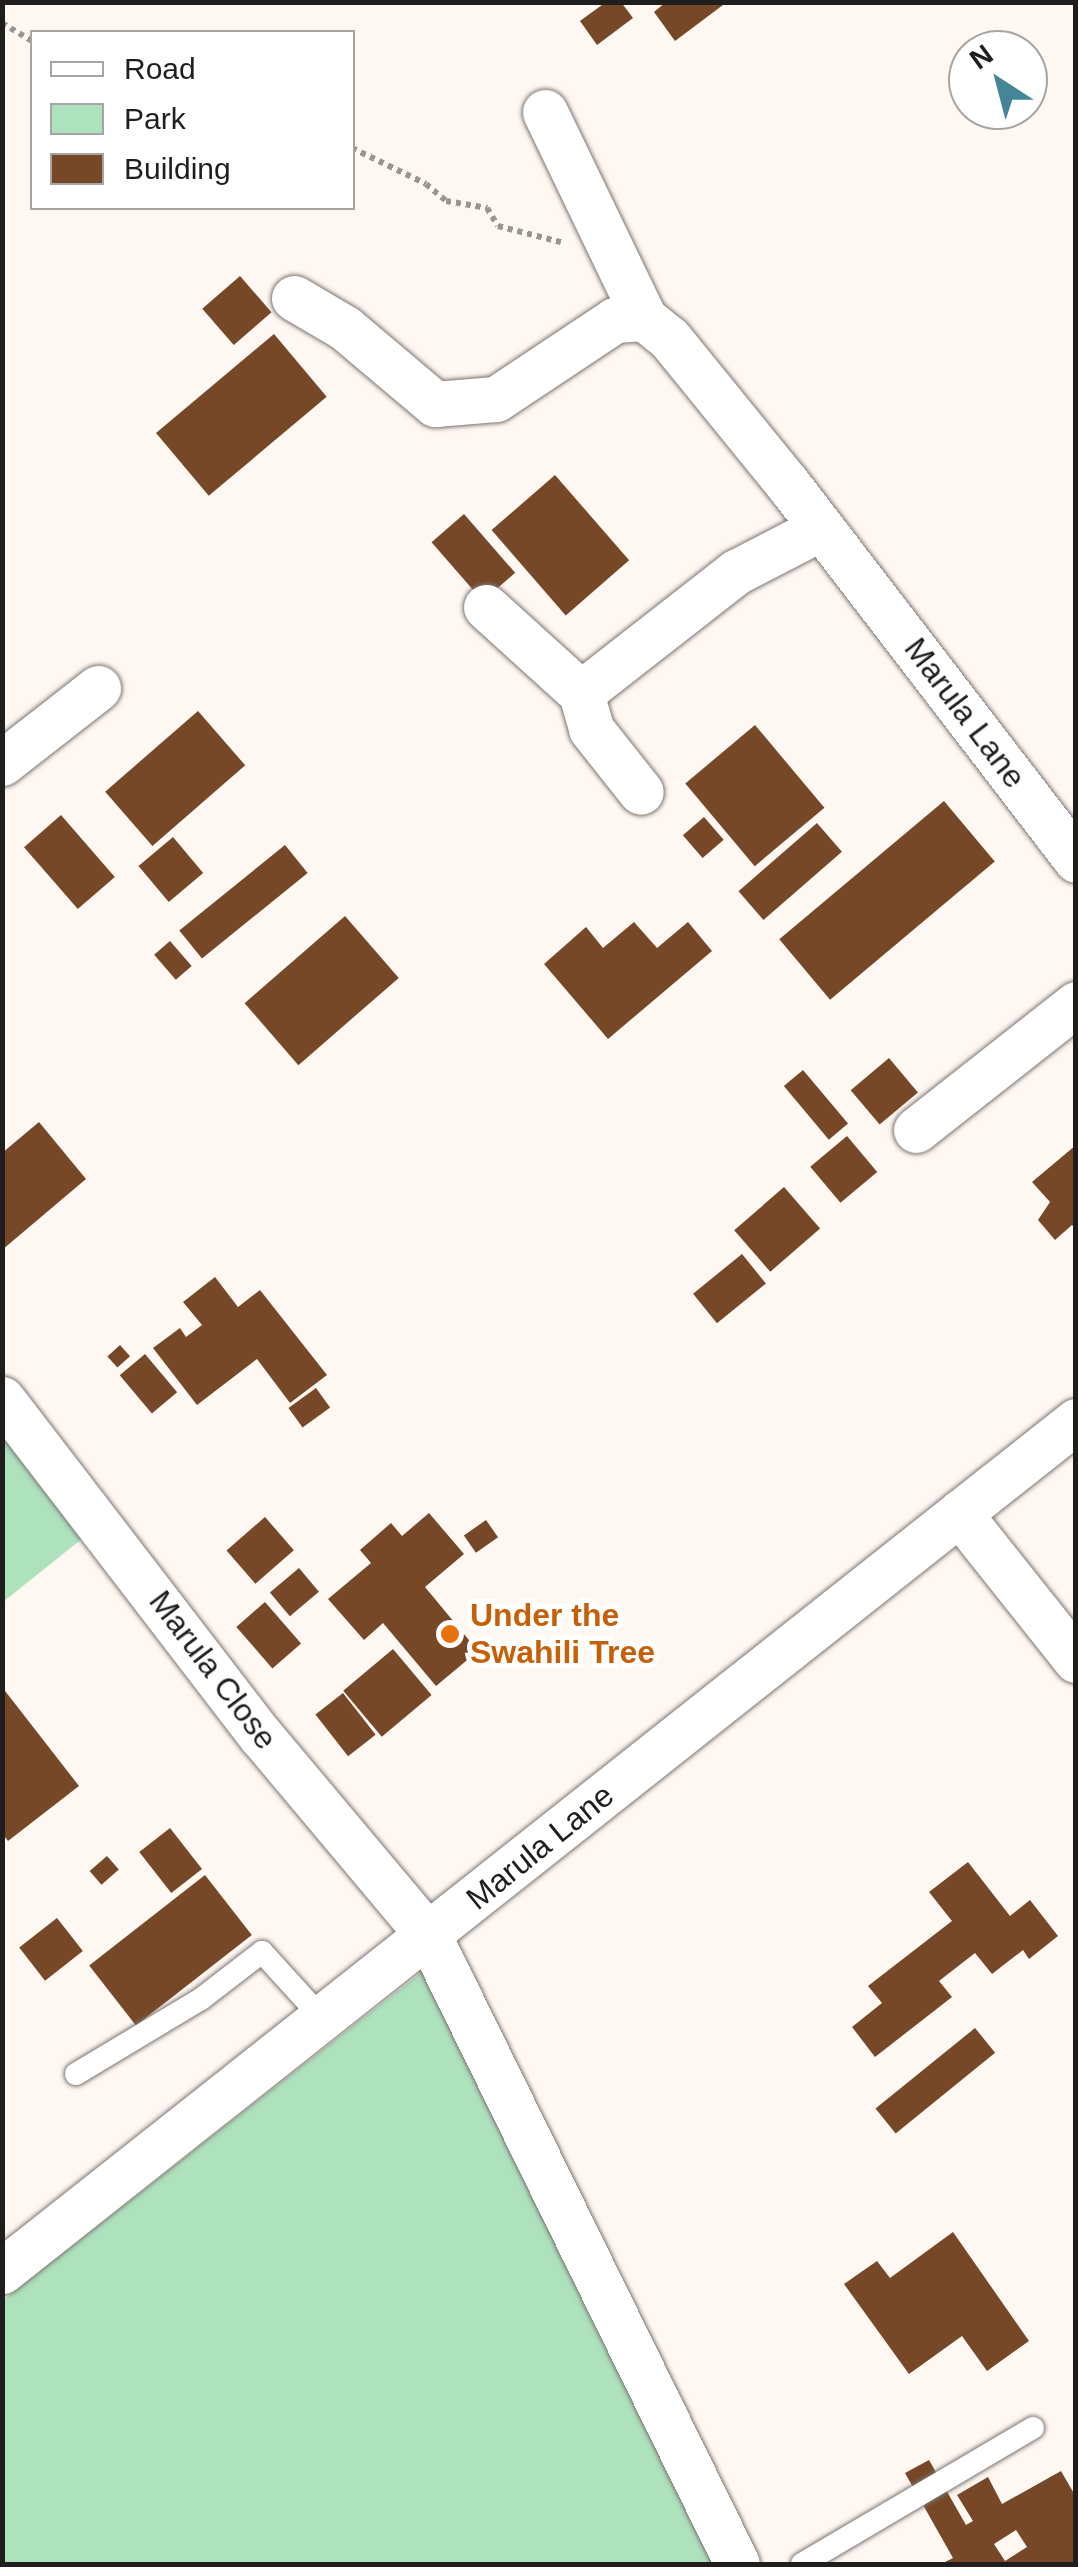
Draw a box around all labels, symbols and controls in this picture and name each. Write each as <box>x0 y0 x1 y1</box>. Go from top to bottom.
legend <box>30 30 355 210</box>
north arrow <box>948 30 1048 130</box>
text: N <box>964 38 999 75</box>
text: Road <box>124 52 196 85</box>
text: Park <box>124 102 186 135</box>
text: Building <box>124 152 231 185</box>
street label: Marula Lane <box>896 630 1034 796</box>
street label: Marula Close <box>141 1583 285 1757</box>
place label: Under the Swahili Tree <box>470 1597 655 1672</box>
marker: Under the Swahili Tree <box>439 1623 461 1645</box>
street label: Marula Lane <box>459 1776 621 1918</box>

